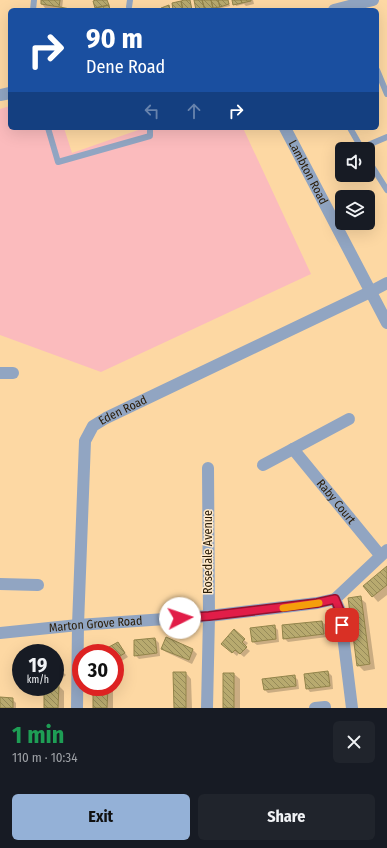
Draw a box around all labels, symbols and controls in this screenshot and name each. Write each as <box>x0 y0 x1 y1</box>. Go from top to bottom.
text: 90 m <box>86 22 143 55</box>
icon: right <box>20 24 72 76</box>
text: Dene Road <box>86 56 165 78</box>
icon: left <box>141 100 163 122</box>
icon: ahead <box>183 100 205 122</box>
icon: right <box>225 100 247 122</box>
street label: Lambton Road <box>286 138 331 207</box>
map controls <box>335 142 375 230</box>
button: sound <box>335 142 375 182</box>
button: layers <box>335 190 375 230</box>
street label: Eden Road <box>96 393 149 428</box>
street label: Raby Court <box>314 476 359 527</box>
street label: Rosedale Avenue <box>201 510 215 594</box>
position arrow <box>159 597 201 639</box>
pin <box>325 608 359 642</box>
street label: Marton Grove Road <box>48 614 143 635</box>
icon: arrive <box>331 614 353 636</box>
speed limit sign: 30 <box>72 644 124 696</box>
text: 19 <box>29 653 47 677</box>
text: km/h <box>27 674 49 686</box>
text: 1 min <box>12 721 64 749</box>
button: close <box>333 721 375 763</box>
text: 110 m · 10:34 <box>12 750 77 765</box>
button: Exit <box>12 794 190 840</box>
button: Share <box>198 794 375 840</box>

